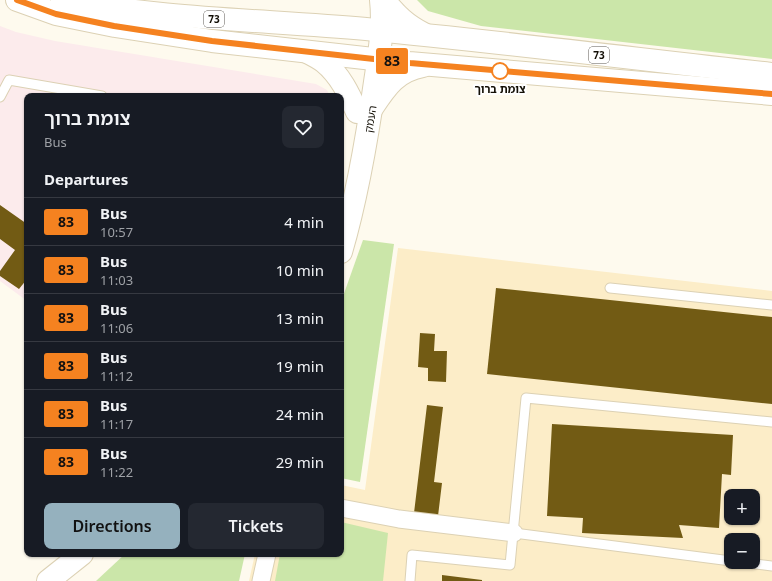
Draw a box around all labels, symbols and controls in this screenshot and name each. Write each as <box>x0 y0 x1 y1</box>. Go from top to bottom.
road number: 73 <box>204 11 224 27</box>
road number: 73 <box>589 47 609 63</box>
line badge: 83 <box>374 48 410 74</box>
text: 83 <box>384 51 400 70</box>
marker: צומת ברוך <box>491 62 509 80</box>
place label: צומת ברוך <box>474 81 526 96</box>
street label: העמק <box>360 104 380 134</box>
text: צומת ברוך <box>44 105 131 131</box>
button: heart <box>282 106 324 148</box>
text: Bus <box>44 133 67 151</box>
text: Departures <box>44 169 128 189</box>
text: Bus <box>100 203 127 223</box>
text: 83 <box>58 212 74 231</box>
text: 4 min <box>284 212 324 232</box>
text: 10:57 <box>100 223 133 241</box>
text: Bus <box>100 251 127 271</box>
text: 83 <box>58 260 74 279</box>
text: 10 min <box>276 260 324 280</box>
text: 11:03 <box>100 271 133 289</box>
text: Bus <box>100 299 127 319</box>
text: 83 <box>58 308 74 327</box>
text: 13 min <box>276 308 324 328</box>
text: 11:06 <box>100 319 133 337</box>
text: Bus <box>100 347 127 367</box>
text: 83 <box>58 356 74 375</box>
text: 19 min <box>276 356 324 376</box>
text: 11:12 <box>100 367 133 385</box>
text: Bus <box>100 395 127 415</box>
text: 83 <box>58 404 74 423</box>
text: 24 min <box>276 404 324 424</box>
text: 11:17 <box>100 415 133 433</box>
text: Bus <box>100 443 127 463</box>
text: 83 <box>58 452 74 471</box>
text: 29 min <box>276 452 324 472</box>
text: 11:22 <box>100 463 133 481</box>
map controls <box>724 489 760 569</box>
button: + <box>724 489 760 525</box>
button: Directions <box>44 503 180 549</box>
button: Tickets <box>188 503 324 549</box>
button: − <box>724 533 760 569</box>

